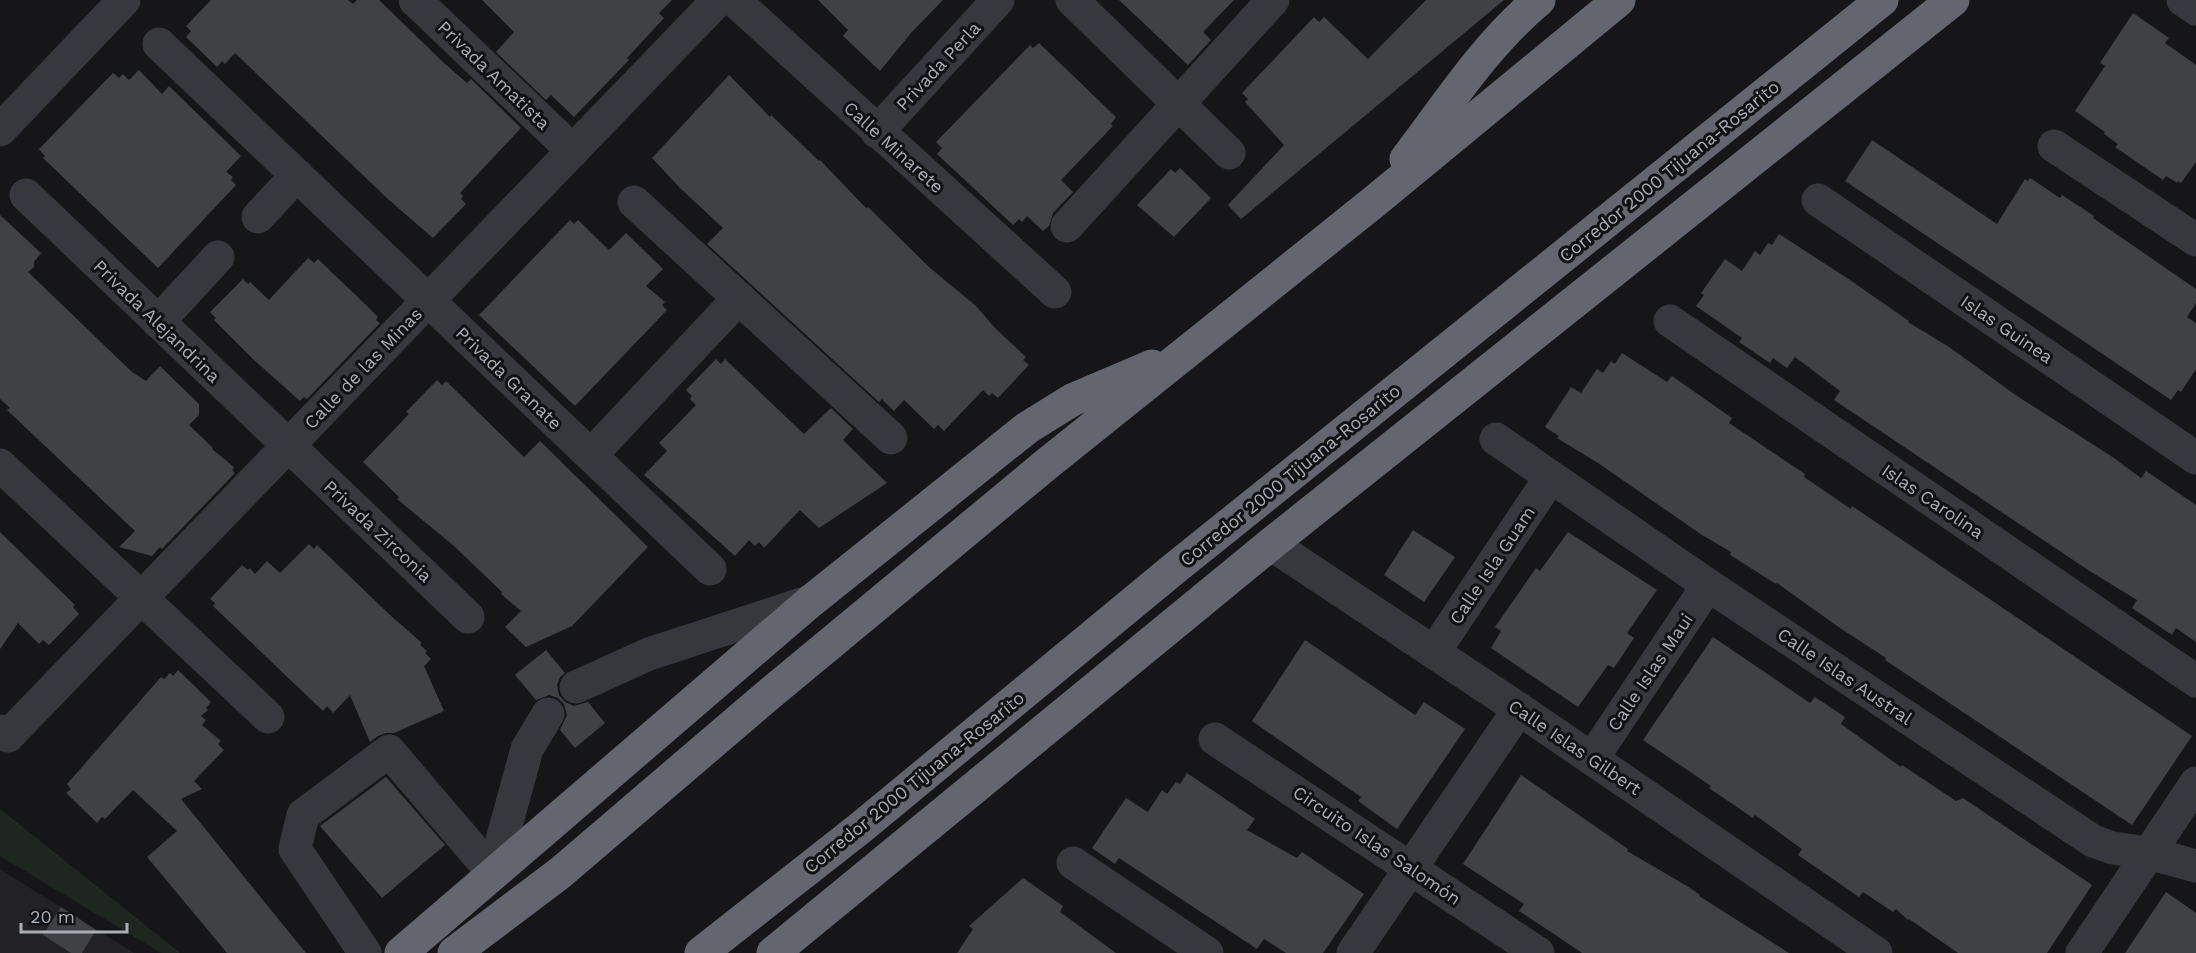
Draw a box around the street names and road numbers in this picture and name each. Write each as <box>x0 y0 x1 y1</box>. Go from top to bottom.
street label: Privada Amatista <box>434 16 554 134</box>
street label: Privada Perla <box>891 17 985 115</box>
street label: Corredor 2000 Tijuana-Rosarito <box>1555 76 1783 266</box>
street label: Calle Minarete <box>840 97 948 197</box>
street label: Privada Alejandrina <box>89 255 225 387</box>
street label: Islas Guinea <box>1957 290 2057 368</box>
street label: Calle de las Minas <box>300 303 426 433</box>
street label: Privada Granate <box>452 322 566 434</box>
street label: Corredor 2000 Tijuana-Rosarito <box>1176 380 1404 570</box>
street label: Islas Carolina <box>1878 459 1988 543</box>
street label: Privada Zirconia <box>320 476 436 586</box>
street label: Calle Isla Guam <box>1445 502 1539 628</box>
street label: Calle Islas Maui <box>1603 609 1697 735</box>
street label: Calle Islas Austral <box>1774 623 1917 729</box>
street label: Corredor 2000 Tijuana-Rosarito <box>800 687 1028 877</box>
street label: Calle Islas Gilbert <box>1505 695 1646 799</box>
street label: Circuito Islas Salomón <box>1289 781 1465 909</box>

